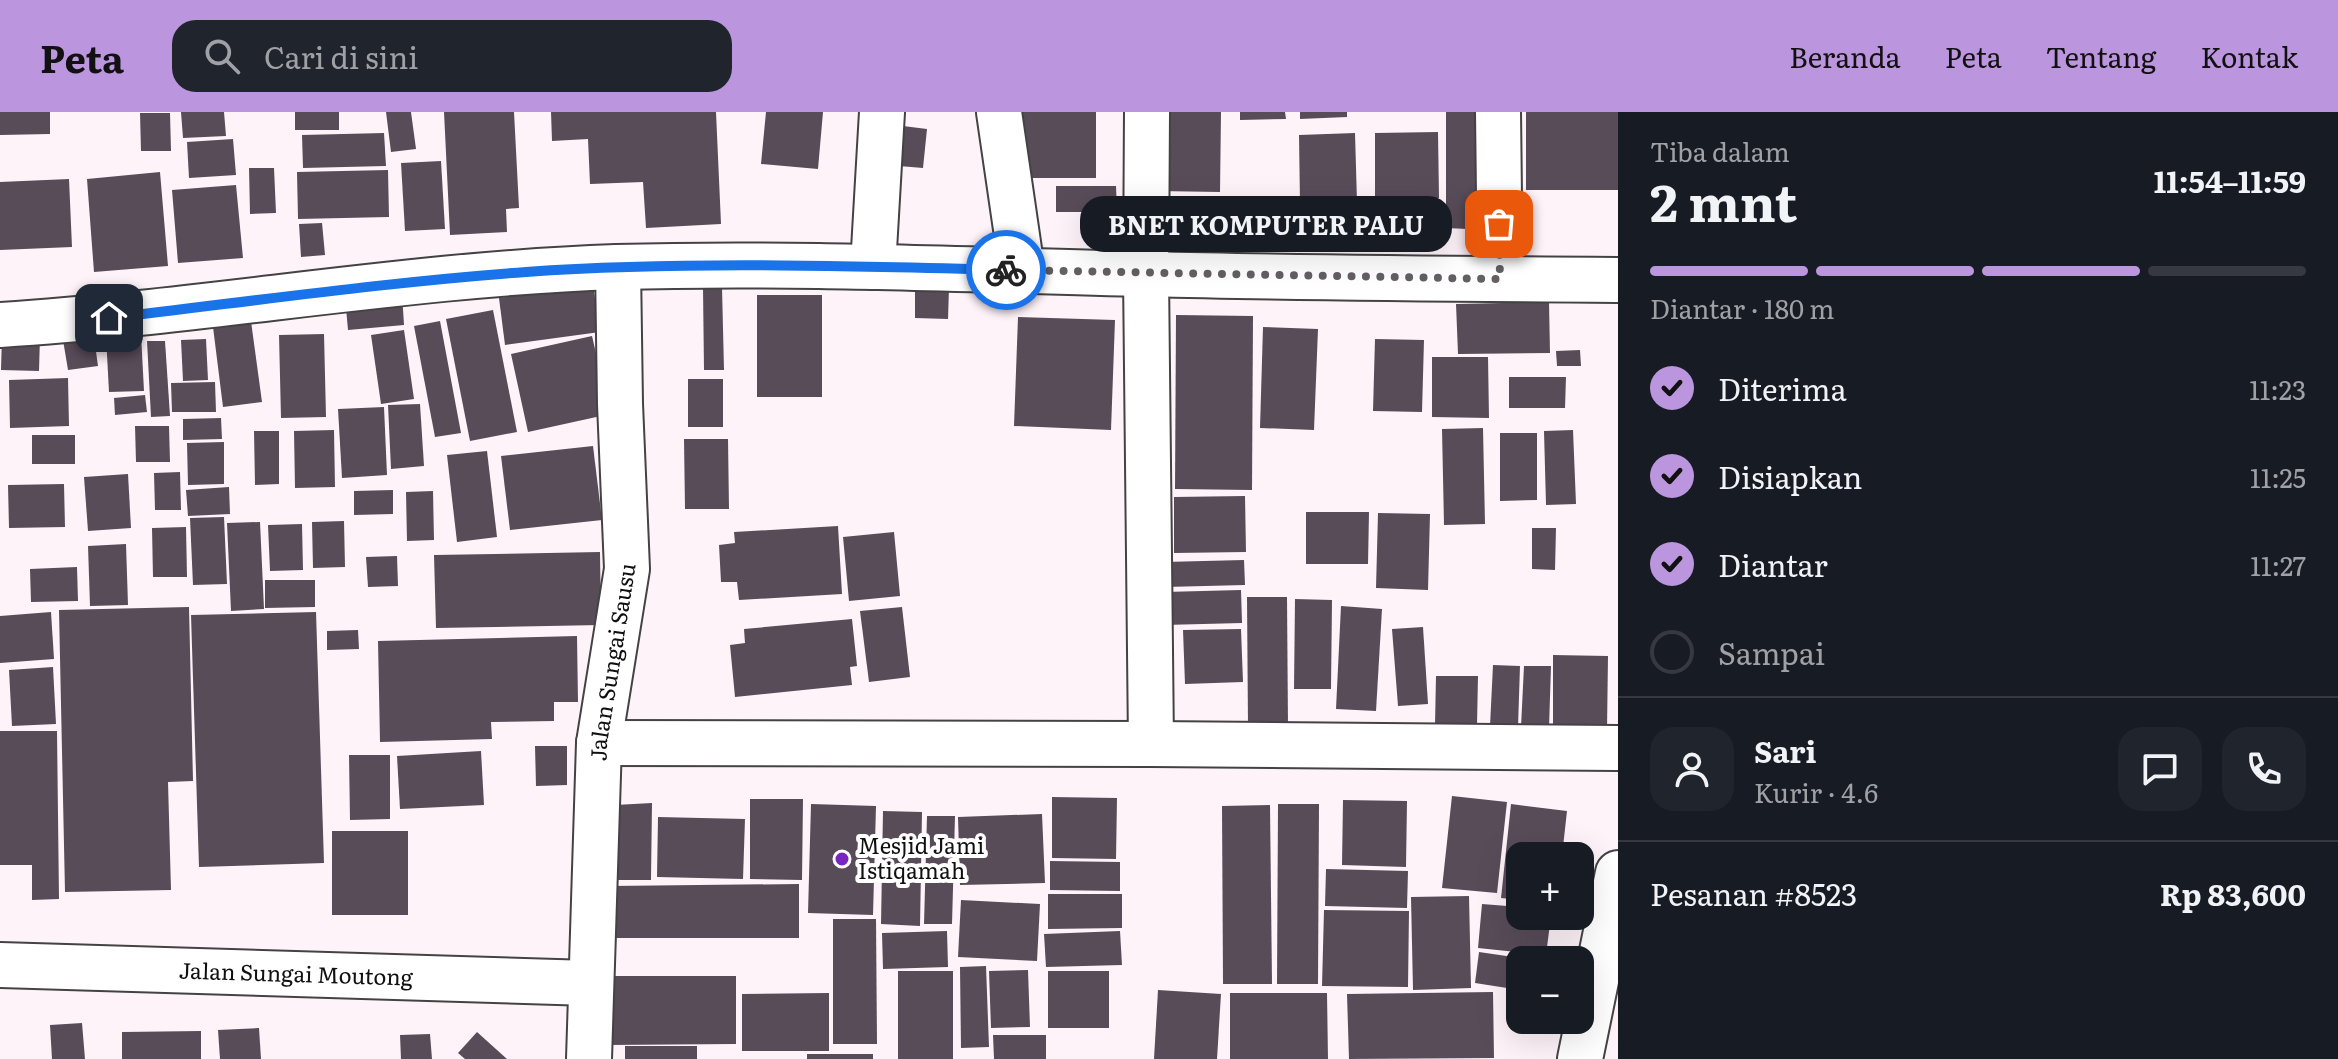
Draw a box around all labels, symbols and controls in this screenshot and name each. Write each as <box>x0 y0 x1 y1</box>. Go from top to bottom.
search box <box>172 20 732 92</box>
text: Peta <box>40 28 124 85</box>
icon: search <box>200 34 244 78</box>
text: Cari di sini <box>264 34 418 78</box>
text: Beranda <box>1789 35 1901 77</box>
text: Peta <box>1945 35 2002 77</box>
text: Tentang <box>2046 35 2156 77</box>
text: Kontak <box>2200 35 2298 77</box>
text: Tiba dalam <box>1650 131 1790 170</box>
text: 11:54–11:59 <box>2154 158 2306 202</box>
text: 2 mnt <box>1650 161 1797 238</box>
pin <box>1465 190 1533 258</box>
callout: BNET KOMPUTER PALU <box>1079 196 1451 252</box>
icon: bag <box>1477 202 1521 246</box>
text: BNET KOMPUTER PALU <box>1108 204 1424 243</box>
courier <box>966 230 1046 310</box>
icon: bike <box>984 248 1028 292</box>
pin <box>75 284 143 352</box>
text: Diantar · 180 m <box>1650 288 1834 327</box>
icon: home <box>87 296 131 340</box>
icon: check <box>1650 366 1694 410</box>
text: Diterima <box>1718 366 1847 410</box>
text: 11:23 <box>2249 369 2306 408</box>
icon: check <box>1650 454 1694 498</box>
text: Disiapkan <box>1718 454 1862 498</box>
text: 11:25 <box>2250 457 2306 496</box>
icon: check <box>1650 542 1694 586</box>
text: Diantar <box>1718 542 1828 586</box>
text: 11:27 <box>2250 545 2306 584</box>
street label: Jalan Sungai Sausu <box>580 560 643 762</box>
text: Sampai <box>1718 630 1825 674</box>
button: person <box>1650 727 1734 811</box>
button: chat <box>2118 727 2202 811</box>
button: phone <box>2222 727 2306 811</box>
text: Sari <box>1754 728 1816 772</box>
text: Kurir · 4.6 <box>1754 772 1878 811</box>
place label: Mesjid Jami Istiqamah <box>858 828 984 886</box>
map controls <box>1506 842 1594 1034</box>
button: + <box>1506 842 1594 930</box>
marker: Mesjid Jami Istiqamah <box>833 850 851 868</box>
text: Pesanan #8523 <box>1650 871 1857 915</box>
text: Rp 83,600 <box>2160 871 2306 915</box>
button: − <box>1506 946 1594 1034</box>
street label: Jalan Sungai Moutong <box>178 952 414 993</box>

